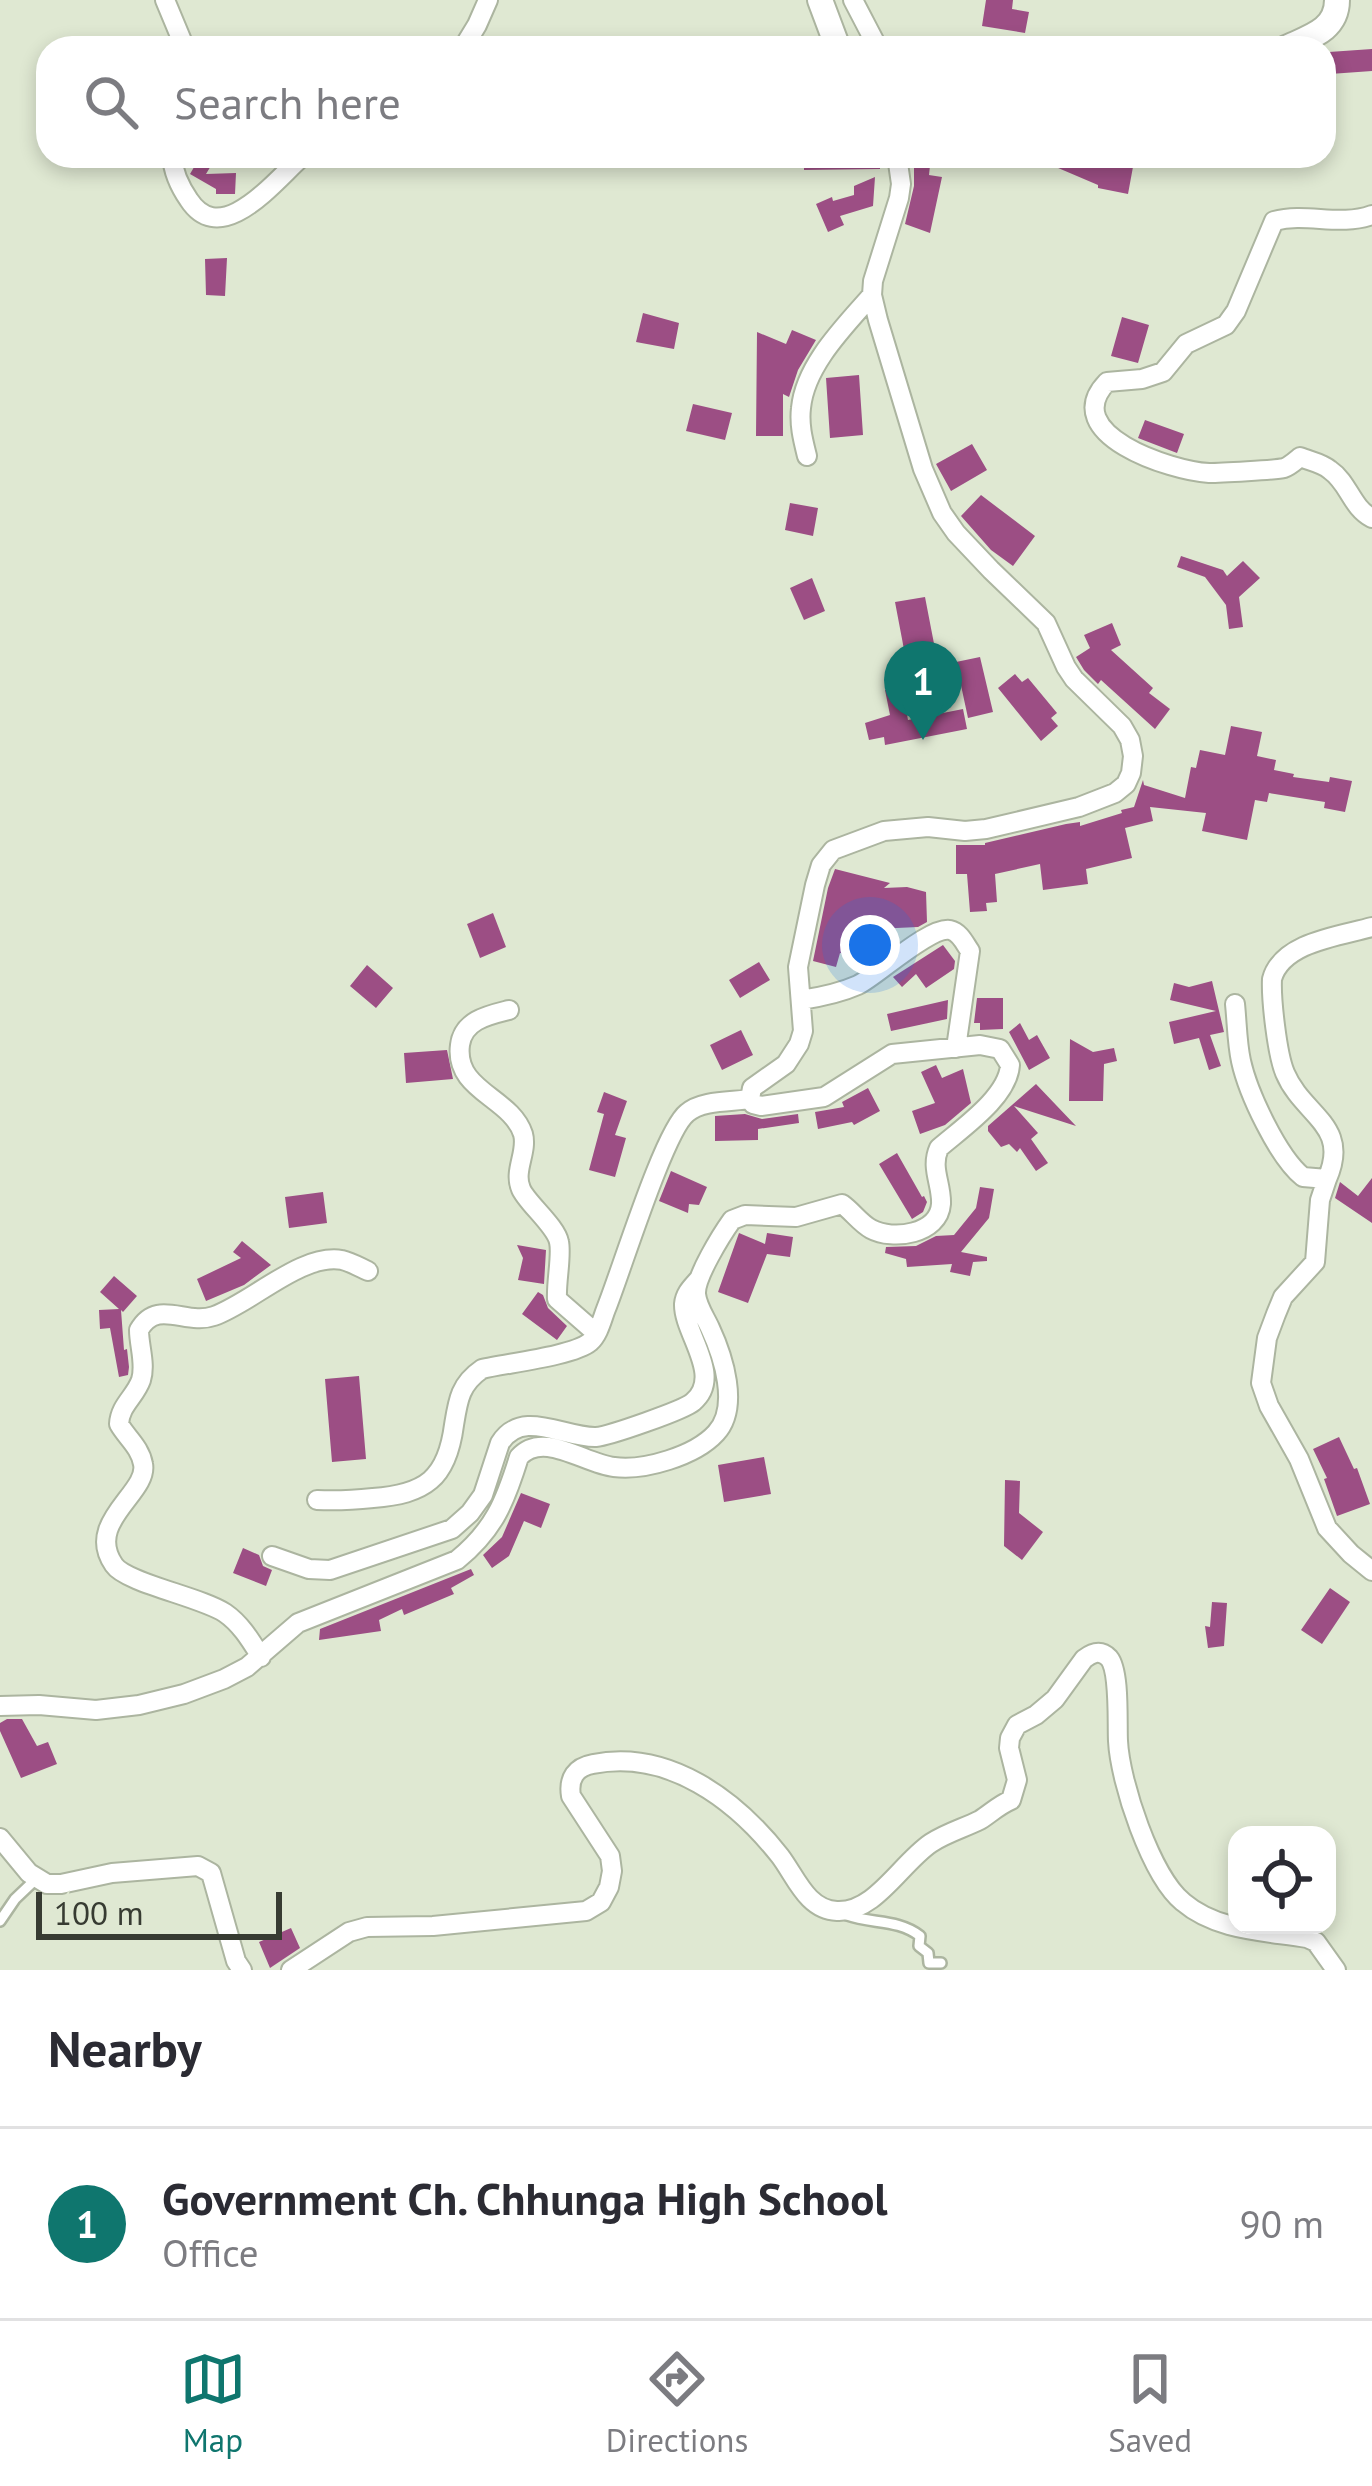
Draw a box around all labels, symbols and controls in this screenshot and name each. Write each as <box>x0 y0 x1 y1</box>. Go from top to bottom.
search box <box>36 36 1336 168</box>
icon: search <box>78 69 144 135</box>
text: Search here <box>174 73 401 131</box>
pin: 1 <box>884 641 962 740</box>
your location <box>840 915 900 975</box>
map controls <box>1228 1826 1336 1934</box>
button: locate <box>1228 1826 1336 1934</box>
scale bar <box>36 1886 282 1939</box>
text: 100 m <box>54 1891 144 1934</box>
text: Nearby <box>48 2015 202 2081</box>
text: Government Ch. Chhunga High School <box>162 2169 888 2227</box>
text: 1 <box>76 2198 98 2249</box>
text: 90 m <box>1239 2198 1324 2249</box>
text: Office <box>162 2227 259 2278</box>
tab: Map <box>180 2346 246 2461</box>
tab: Directions <box>606 2346 748 2461</box>
tab: Saved <box>1108 2346 1192 2461</box>

